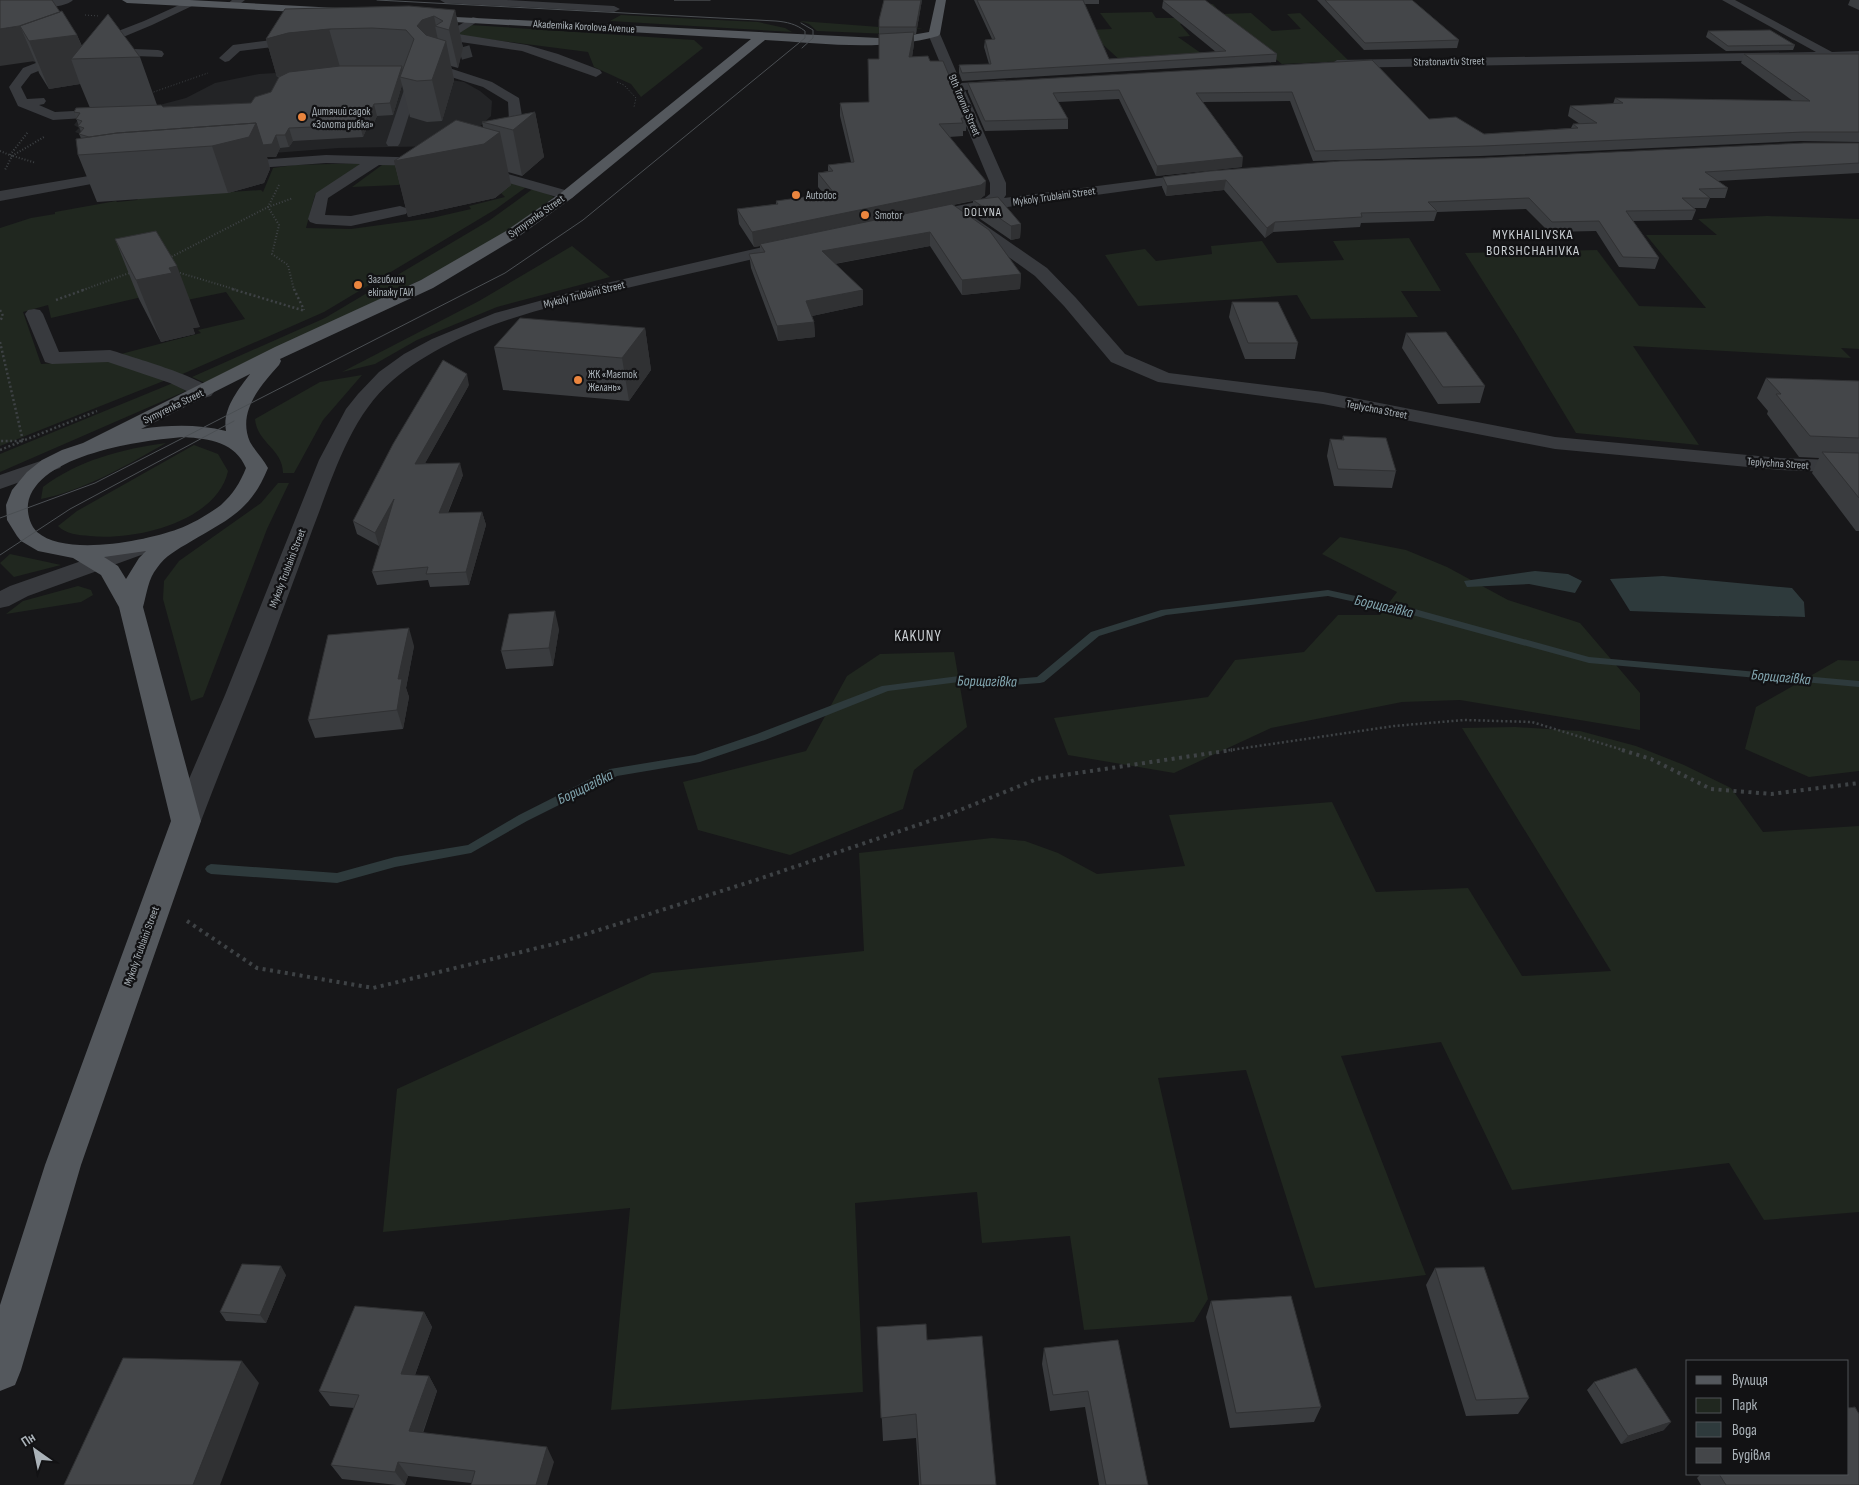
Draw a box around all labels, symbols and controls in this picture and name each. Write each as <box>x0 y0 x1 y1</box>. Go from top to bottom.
street label: Akademika Korolova Avenue <box>532 17 635 36</box>
street label: Stratonavtiv Street <box>1413 54 1485 69</box>
street label: 9th Travnia Street <box>946 72 984 139</box>
place label: Дитячий садок «Золота рибка» <box>312 105 374 131</box>
marker: Дитячий садок «Золота рибка» <box>296 111 308 123</box>
street label: Mykoly Trublaini Street <box>1012 184 1097 209</box>
marker: Autodoc <box>790 189 802 201</box>
place label: Autodoc <box>805 189 837 202</box>
street label: Symyrenka Street <box>506 192 567 241</box>
district label: DOLYNA <box>964 205 1002 220</box>
marker: Smotor <box>859 209 871 221</box>
place label: Smotor <box>875 209 902 222</box>
district label: MYKHAILIVSKA BORSHCHAHIVKA <box>1486 226 1580 259</box>
place label: Загиблим екіпажу ГАИ <box>368 273 413 299</box>
street label: Mykoly Trublaini Street <box>542 278 627 311</box>
marker: Загиблим екіпажу ГАИ <box>352 279 364 291</box>
place label: ЖК «Маєток Желань» <box>588 368 638 394</box>
marker: ЖК «Маєток Желань» <box>572 374 584 386</box>
street label: Symyrenka Street <box>141 386 206 427</box>
street label: Teplychna Street <box>1345 397 1409 422</box>
street label: Teplychna Street <box>1747 455 1810 472</box>
street label: Mykoly Trublaini Street <box>266 526 309 609</box>
water label: Борщагівка <box>1353 591 1415 622</box>
district label: KAKUNY <box>894 627 942 646</box>
water label: Борщагівка <box>1750 665 1812 690</box>
water label: Борщагівка <box>957 671 1017 692</box>
water label: Борщагівка <box>554 766 616 809</box>
street label: Mykoly Trublaini Street <box>121 904 162 988</box>
legend <box>1686 1360 1849 1475</box>
text: Вулиця <box>1732 1371 1768 1390</box>
text: Парк <box>1732 1396 1758 1415</box>
text: Вода <box>1732 1421 1757 1440</box>
north arrow <box>10 1425 60 1475</box>
text: Пн <box>18 1429 39 1450</box>
text: Будівля <box>1732 1446 1771 1465</box>

